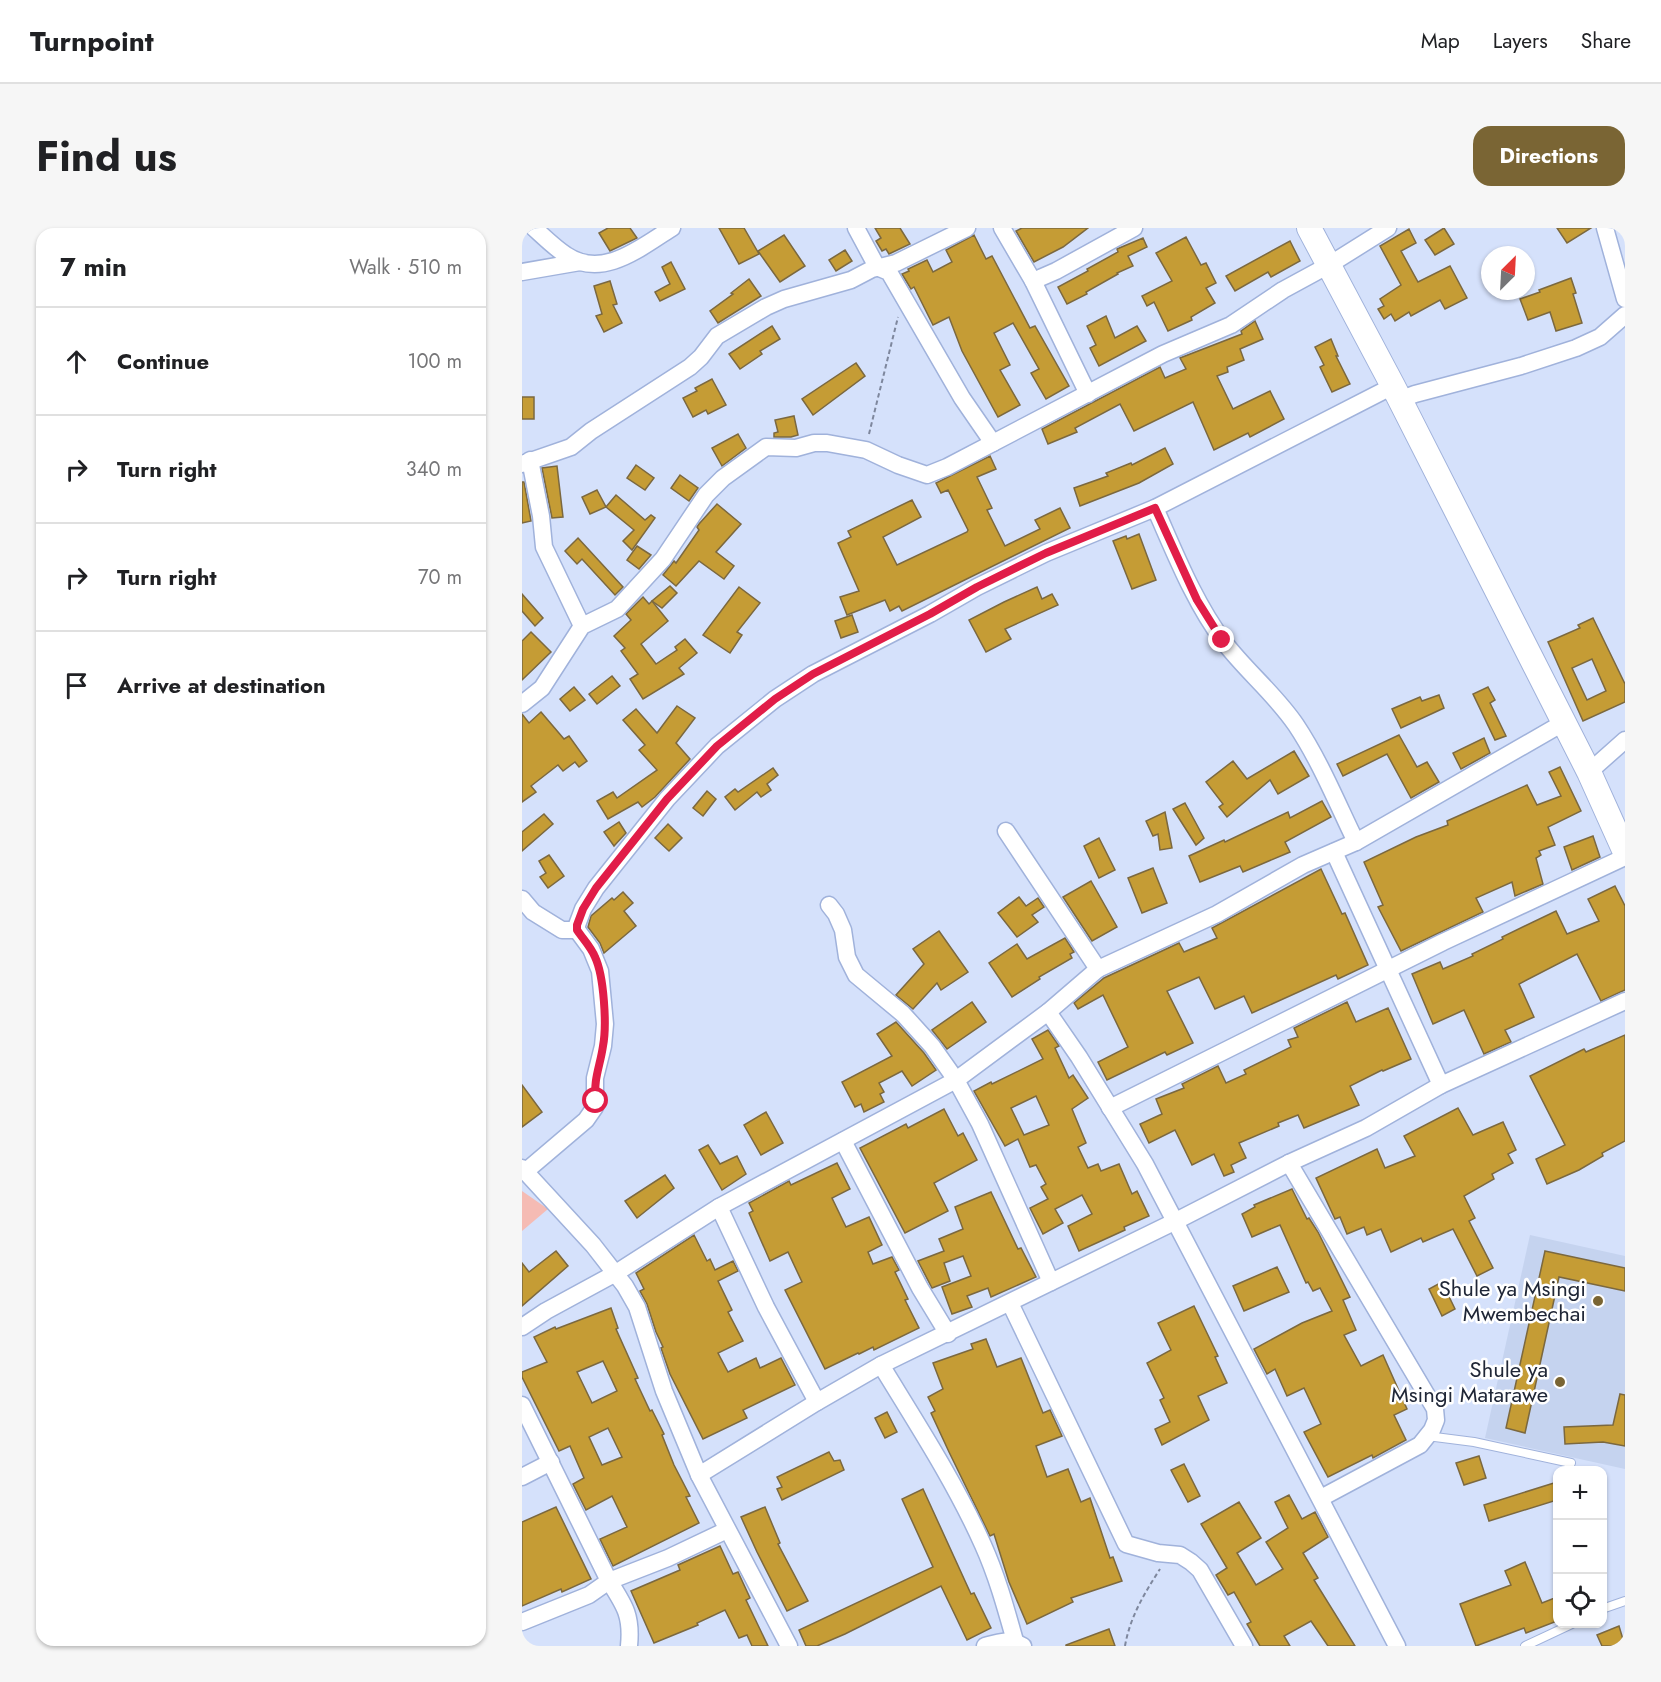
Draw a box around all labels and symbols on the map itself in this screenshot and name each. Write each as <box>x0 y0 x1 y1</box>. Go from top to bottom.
north arrow <box>1481 246 1535 300</box>
route end <box>1208 626 1234 652</box>
route start <box>582 1087 608 1113</box>
place label: Shule ya Msingi Mwembechai <box>1439 1272 1586 1329</box>
marker: Shule ya Msingi Mwembechai <box>1591 1294 1605 1308</box>
place label: Shule ya Msingi Matarawe <box>1391 1353 1548 1410</box>
marker: Shule ya Msingi Matarawe <box>1553 1375 1567 1389</box>

